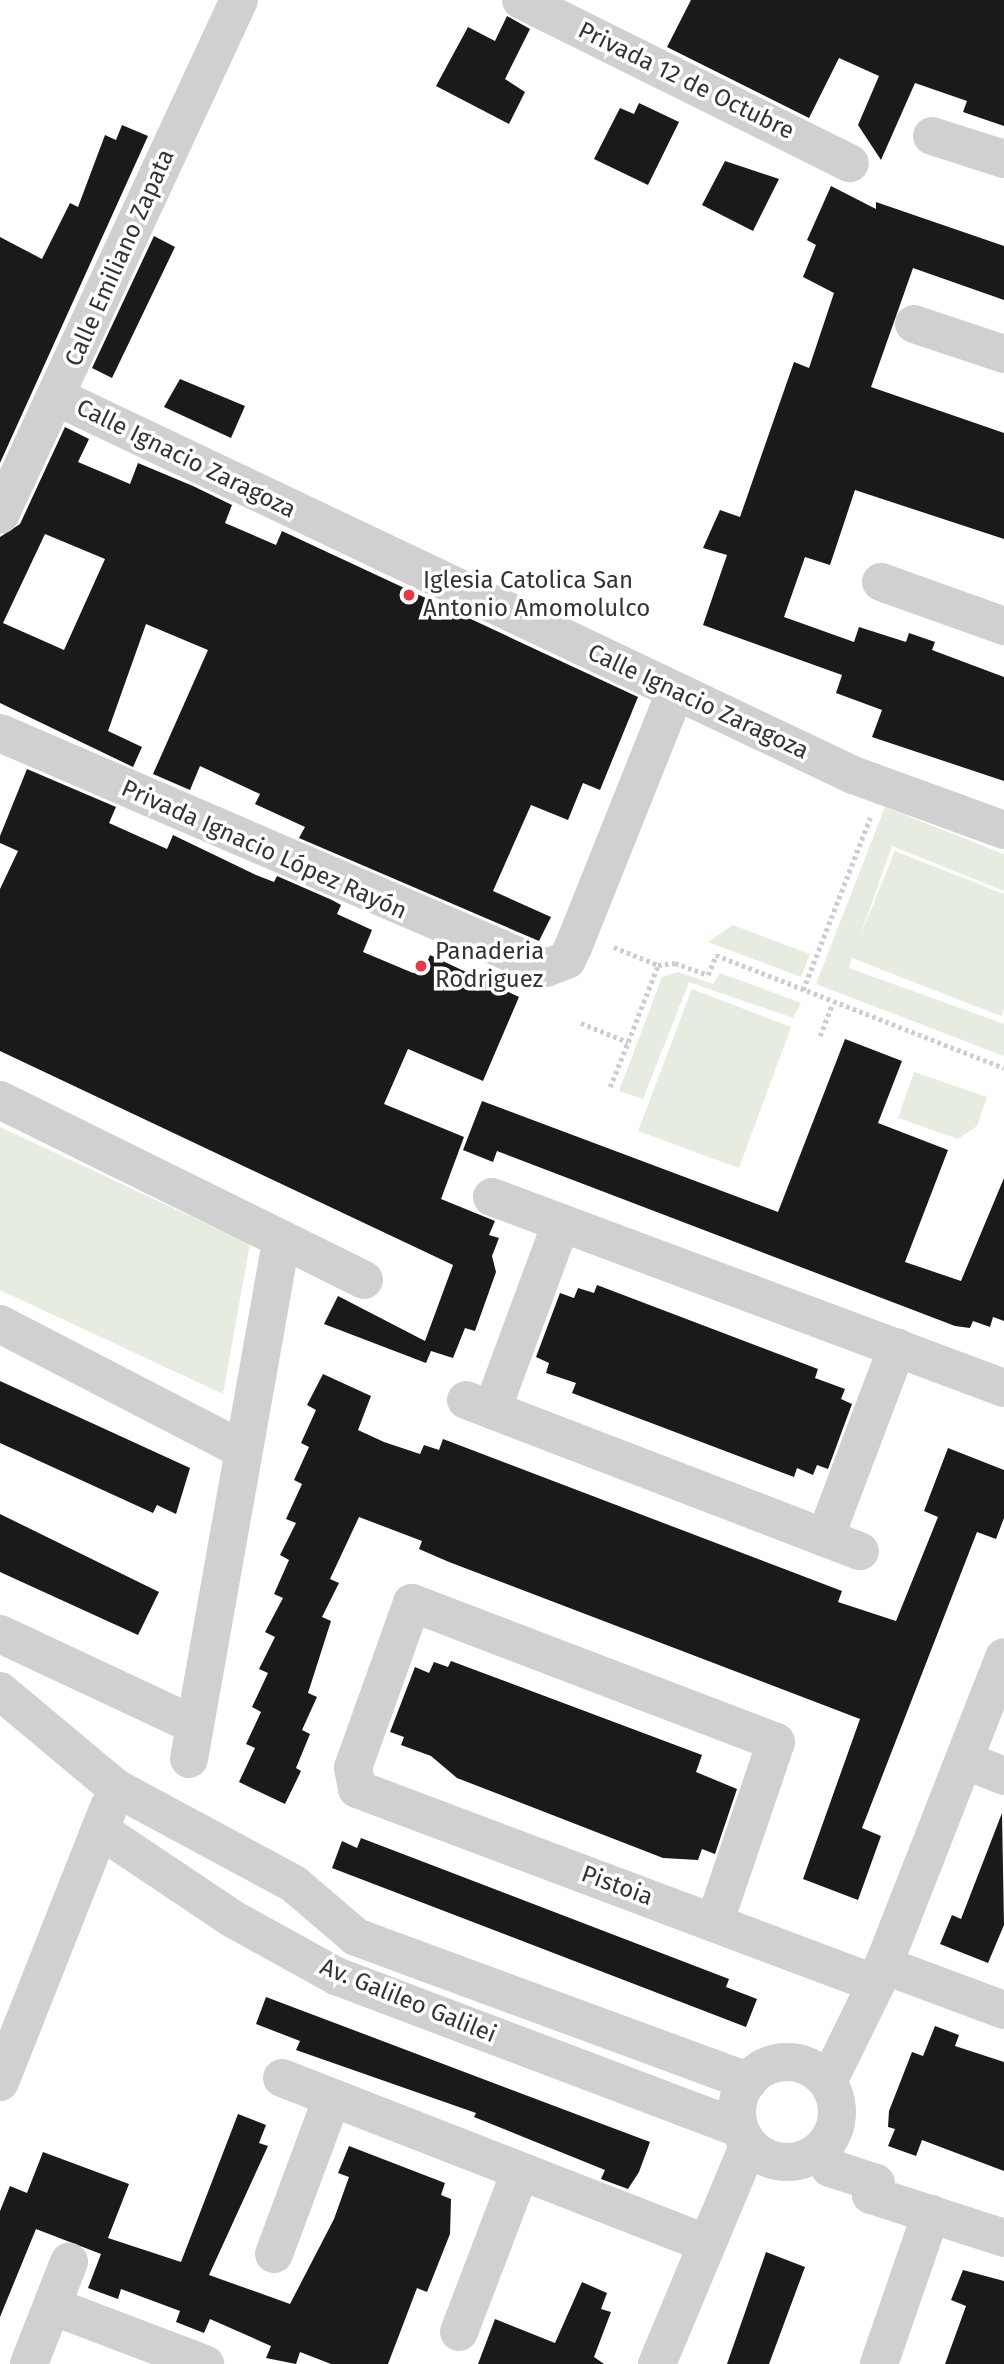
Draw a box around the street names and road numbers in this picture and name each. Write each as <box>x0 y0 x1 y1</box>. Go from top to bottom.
street label: Privada 12 de Octubre <box>573 16 799 146</box>
street label: Calle Emiliano Zapata <box>59 145 181 371</box>
street label: Calle Ignacio Zaragoza <box>72 393 300 525</box>
street label: Calle Ignacio Zaragoza <box>583 638 813 766</box>
street label: Privada Ignacio López Rayón <box>117 774 411 926</box>
street label: Pistoia <box>577 1860 657 1912</box>
street label: Av. Galileo Galilei <box>316 1953 500 2049</box>

